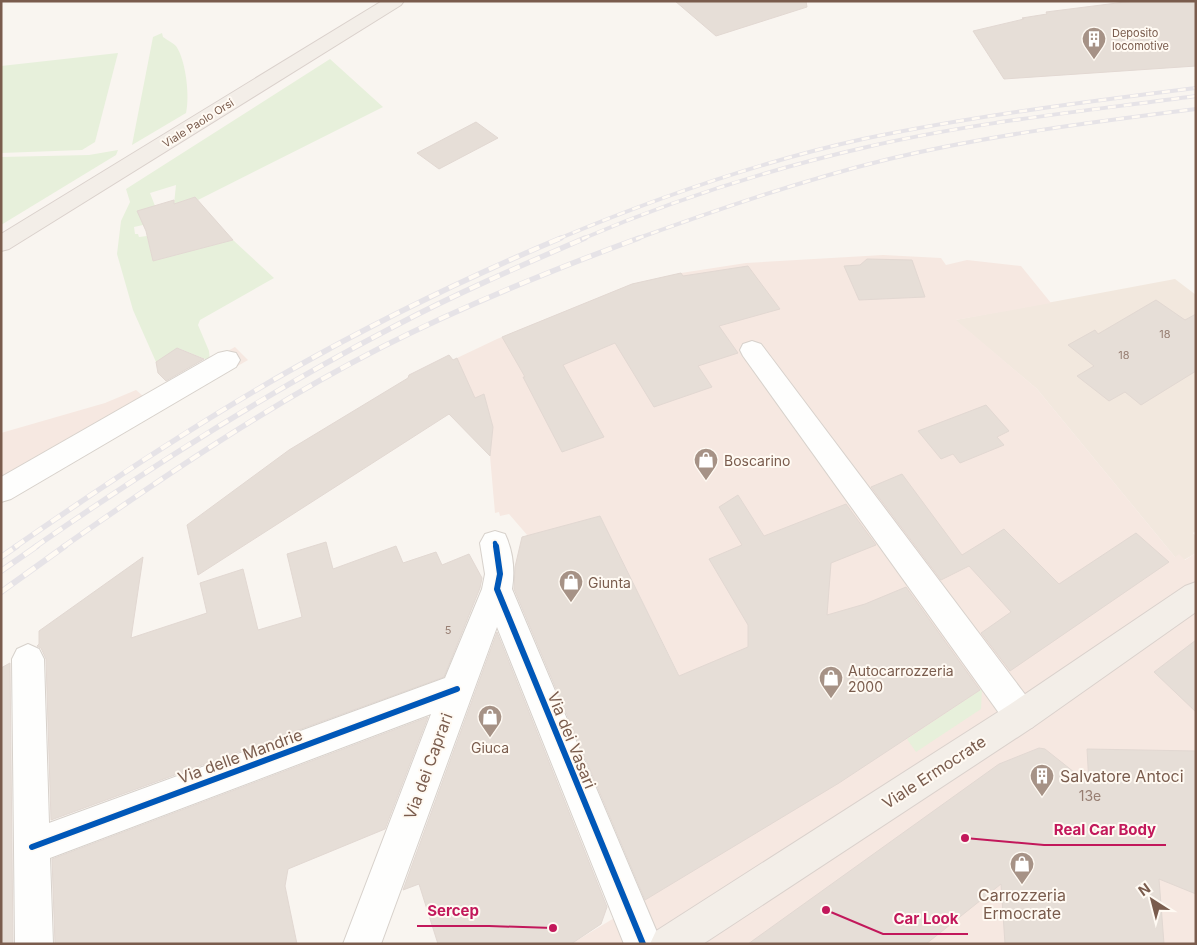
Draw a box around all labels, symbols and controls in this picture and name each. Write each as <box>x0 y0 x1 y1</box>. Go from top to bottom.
building icon: Deposito locomotive <box>1081 26 1107 60</box>
place label: Deposito locomotive <box>1112 26 1169 53</box>
street label: Viale Paolo Orsi <box>160 95 236 151</box>
house number: 18 <box>1159 327 1171 341</box>
house number: 18 <box>1118 348 1130 362</box>
shop icon: Boscarino <box>693 447 719 481</box>
place label: Boscarino <box>724 452 791 469</box>
shop icon: Giunta <box>558 569 584 603</box>
place label: Giunta <box>588 574 631 591</box>
house number: 5 <box>445 623 452 637</box>
place label: Autocarrozzeria 2000 <box>848 662 954 695</box>
shop icon: Autocarrozzeria 2000 <box>818 665 844 699</box>
street label: Via dei Vasari <box>543 689 601 791</box>
shop icon: Giuca <box>477 704 503 738</box>
street label: Via dei Caprari <box>400 710 456 822</box>
street label: Via delle Mandrie <box>175 724 305 788</box>
street label: Viale Ermocrate <box>878 731 990 813</box>
place label: Giuca <box>471 739 509 756</box>
building icon: Salvatore Antoci <box>1029 763 1055 797</box>
place label: Salvatore Antoci <box>1060 766 1184 786</box>
house number: 13e <box>1079 787 1101 804</box>
callout: Real Car Body <box>1044 815 1166 845</box>
text: Real Car Body <box>1054 820 1156 839</box>
shop icon: Carrozzeria Ermocrate <box>1009 851 1035 885</box>
north arrow <box>1127 875 1177 925</box>
text: N <box>1135 879 1153 899</box>
place label: Carrozzeria Ermocrate <box>978 885 1066 923</box>
callout: Sercep <box>417 896 489 926</box>
text: Sercep <box>427 901 479 920</box>
callout: Car Look <box>883 904 968 934</box>
text: Car Look <box>893 909 959 928</box>

